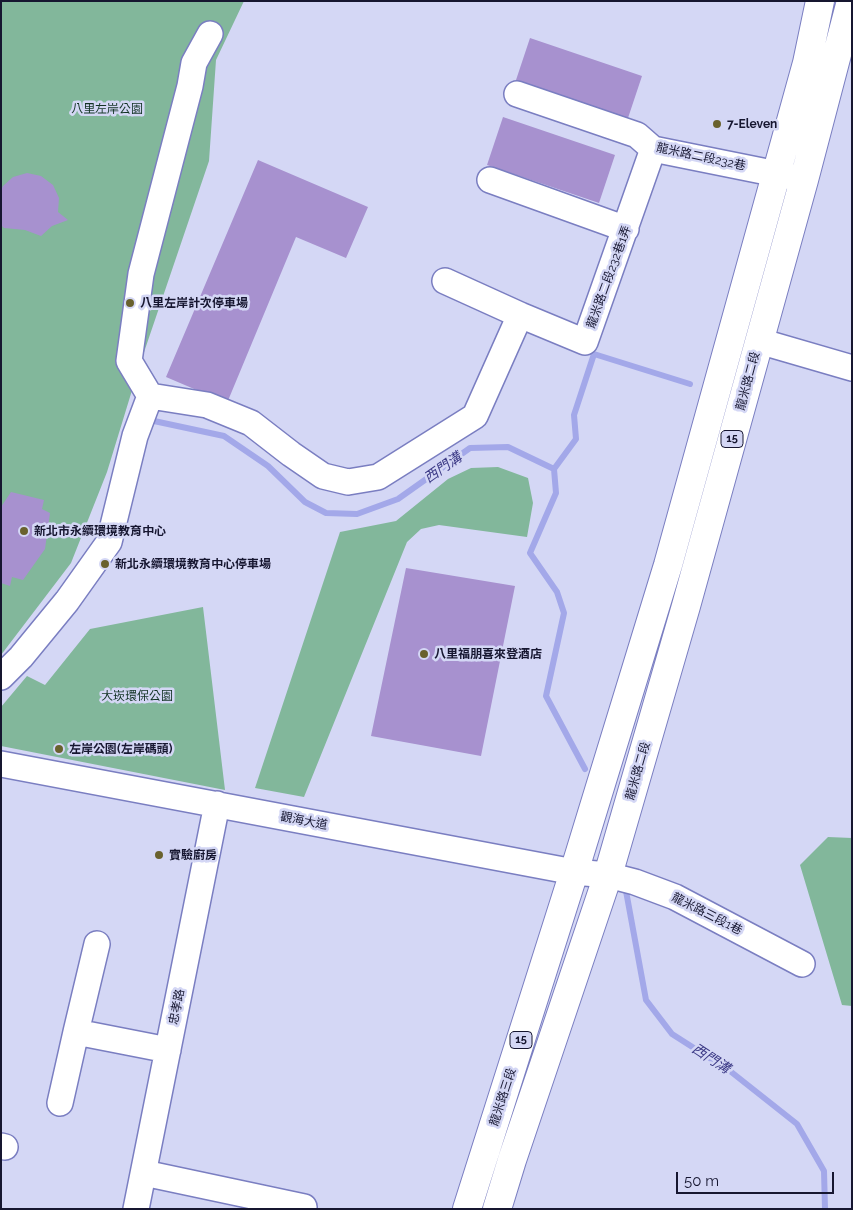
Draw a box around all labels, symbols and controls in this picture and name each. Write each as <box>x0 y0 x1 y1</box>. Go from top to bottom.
park label: 八里左岸公園 <box>71 102 143 116</box>
place label: 7-Eleven <box>727 117 777 131</box>
marker: 7-Eleven <box>711 118 723 130</box>
street label: 龍米路二段232巷 <box>655 141 747 173</box>
street label: 龍米路二段232巷1弄 <box>584 224 634 330</box>
place label: 八里左岸計次停車場 <box>140 296 248 310</box>
marker: 八里左岸計次停車場 <box>124 297 136 309</box>
street label: 龍米路二段 <box>733 350 763 412</box>
road number: 15 <box>721 430 743 448</box>
water label: 西門溝 <box>421 449 465 487</box>
place label: 新北市永續環境教育中心 <box>34 524 166 538</box>
marker: 新北市永續環境教育中心 <box>18 525 30 537</box>
place label: 新北永續環境教育中心停車場 <box>115 557 271 571</box>
marker: 新北永續環境教育中心停車場 <box>99 558 111 570</box>
place label: 八里福朋喜來登酒店 <box>434 647 542 661</box>
marker: 八里福朋喜來登酒店 <box>418 648 430 660</box>
park label: 大崁環保公園 <box>101 689 173 703</box>
street label: 龍米路二段 <box>623 740 653 802</box>
place label: 左岸公園(左岸碼頭) <box>69 742 172 756</box>
marker: 左岸公園(左岸碼頭) <box>53 743 65 755</box>
street label: 觀海大道 <box>279 809 329 833</box>
place label: 實驗廚房 <box>169 848 217 862</box>
marker: 實驗廚房 <box>153 849 165 861</box>
street label: 龍米路三段1巷 <box>669 890 745 938</box>
street label: 忠孝路 <box>166 988 188 1026</box>
road number: 15 <box>510 1032 532 1048</box>
water label: 西門溝 <box>689 1041 733 1077</box>
street label: 龍米路三段 <box>487 1066 519 1128</box>
scale bar <box>678 1162 836 1194</box>
text: 50 m <box>684 1172 719 1190</box>

